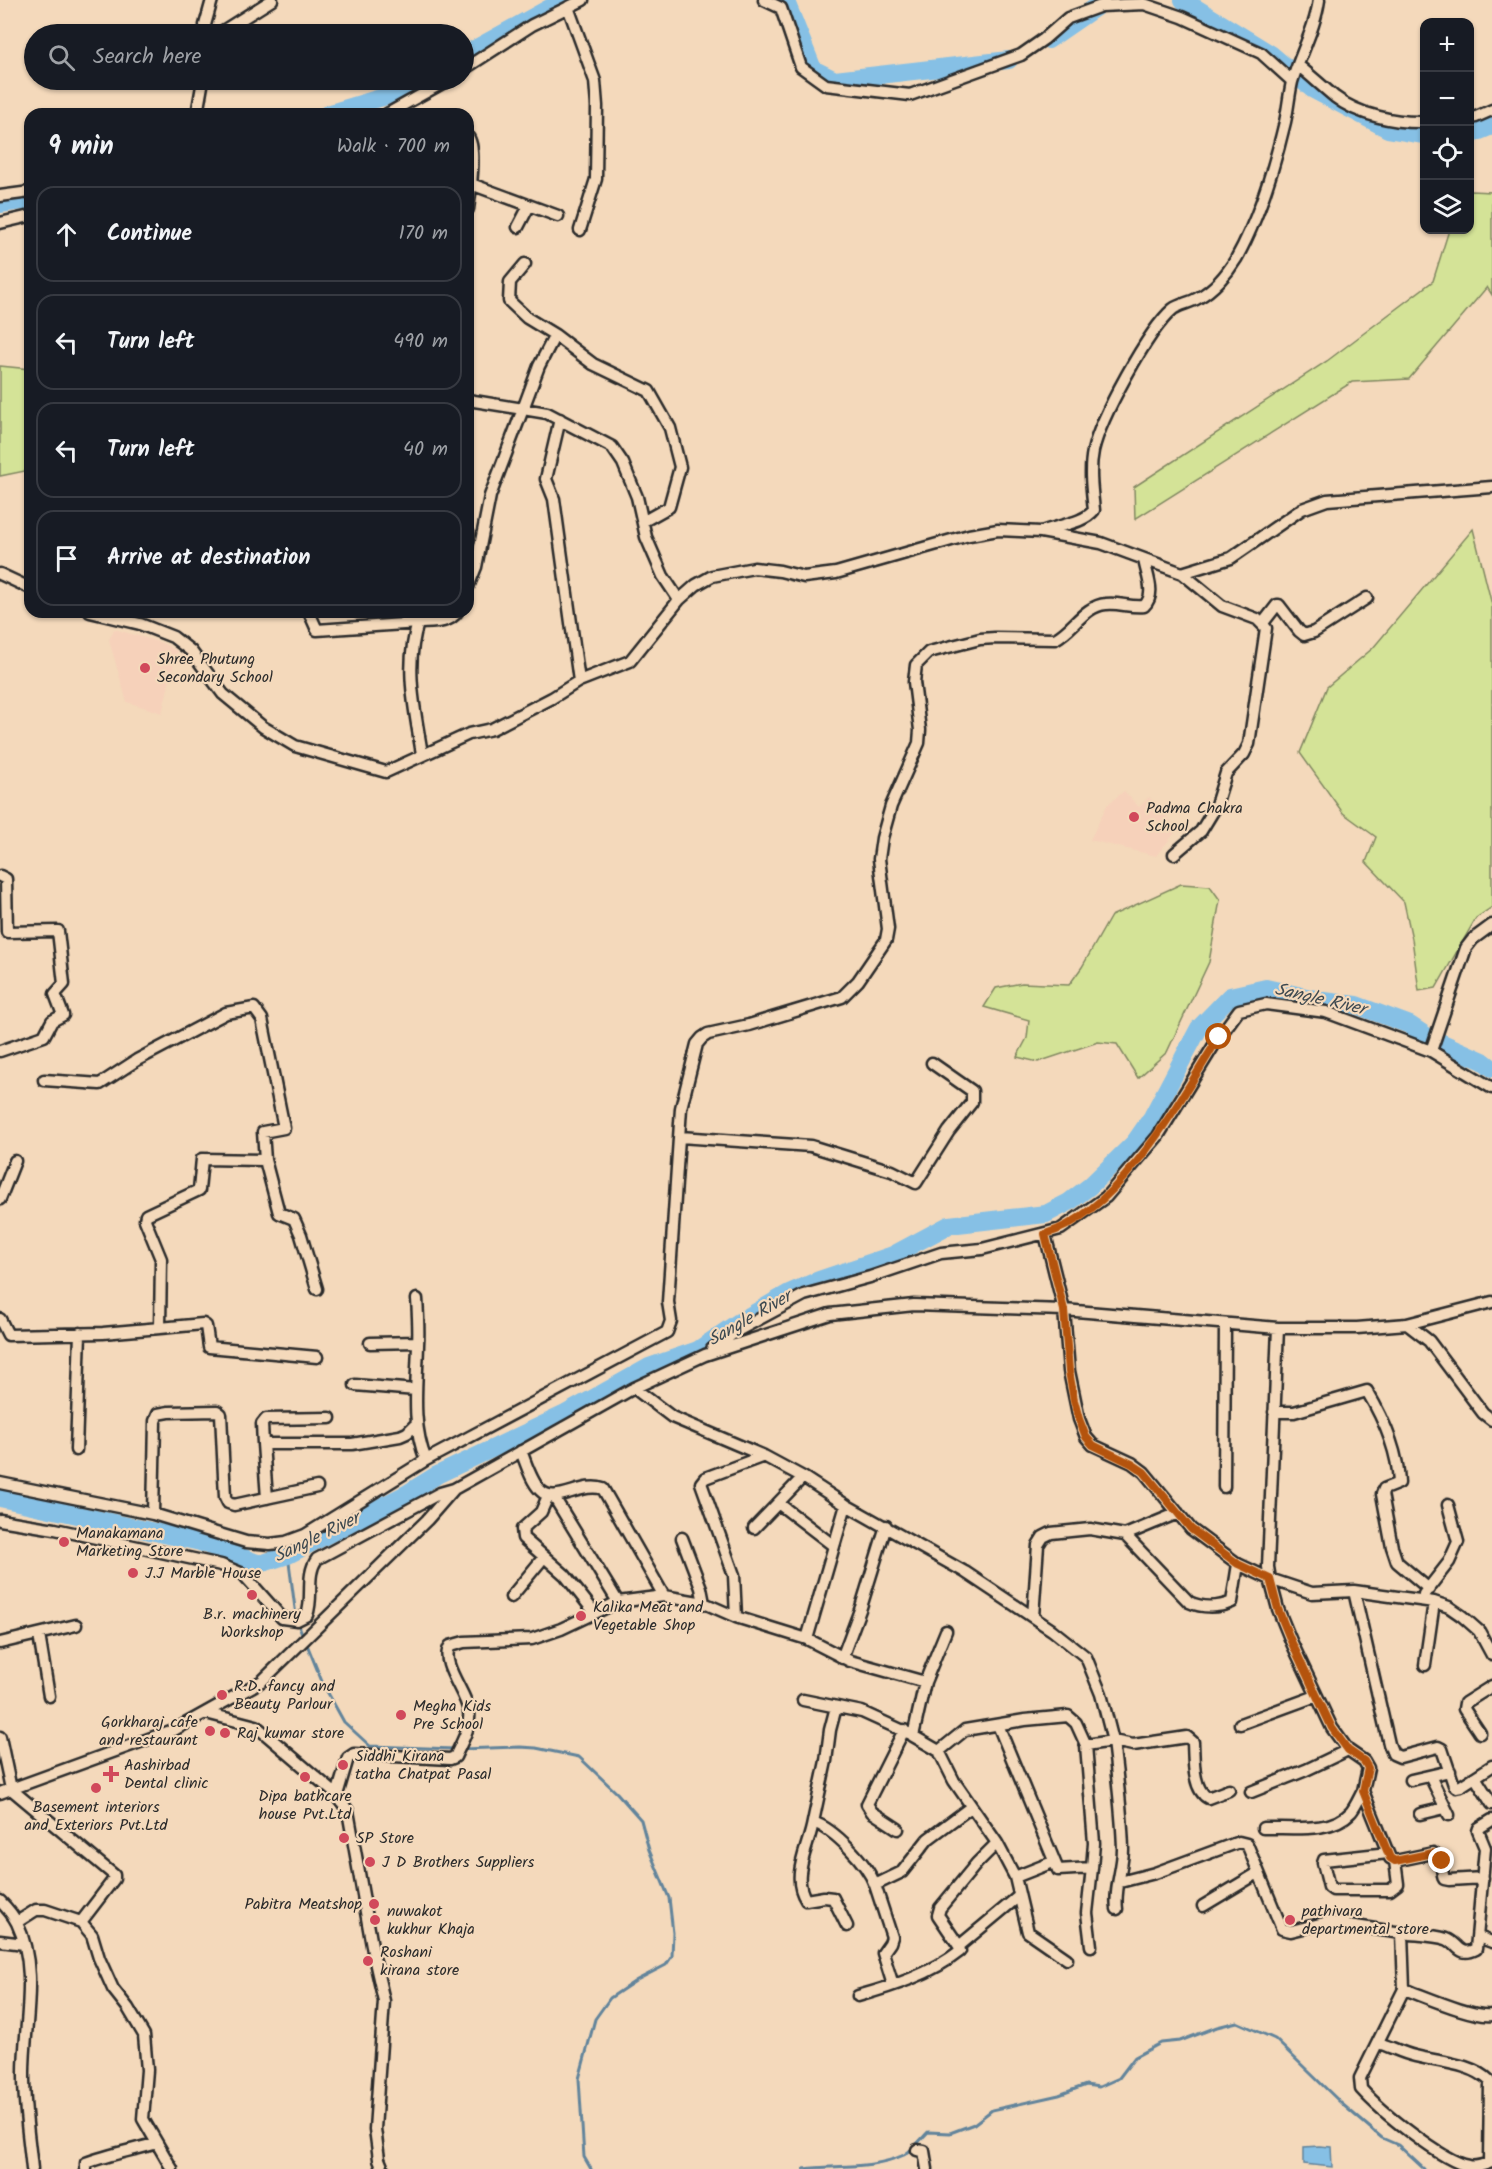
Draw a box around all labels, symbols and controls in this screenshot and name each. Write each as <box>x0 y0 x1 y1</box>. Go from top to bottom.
map controls <box>1420 18 1474 234</box>
button: + <box>1420 18 1474 72</box>
search box <box>24 24 474 90</box>
text: Search here <box>93 40 201 75</box>
icon: search <box>45 41 78 74</box>
button: − <box>1420 72 1474 126</box>
text: 9 min <box>48 126 114 168</box>
button: locate <box>1420 126 1474 180</box>
text: Walk · 700 m <box>337 131 450 163</box>
button: layers <box>1420 180 1474 234</box>
text: Continue <box>107 217 192 252</box>
icon: ahead <box>50 218 83 251</box>
text: 170 m <box>399 218 448 250</box>
text: Turn left <box>107 325 194 360</box>
icon: left <box>50 326 83 359</box>
text: 490 m <box>393 326 448 358</box>
text: Turn left <box>107 433 194 468</box>
icon: left <box>50 434 83 467</box>
text: 40 m <box>403 434 448 466</box>
text: Arrive at destination <box>107 541 310 576</box>
icon: arrive <box>50 542 83 575</box>
place label: Shree Phutung Secondary School <box>157 647 273 690</box>
marker: Shree Phutung Secondary School <box>138 661 152 675</box>
place label: Padma Chakra School <box>1146 796 1243 839</box>
marker: Padma Chakra School <box>1127 810 1141 824</box>
water label: Sangle River <box>1272 975 1372 1025</box>
route start <box>1205 1023 1231 1049</box>
water label: Sangle River <box>703 1281 801 1355</box>
water label: Sangle River <box>269 1503 368 1571</box>
place label: Manakamana Marketing Store <box>76 1521 183 1564</box>
marker: Manakamana Marketing Store <box>57 1535 71 1549</box>
place label: J.J Marble House <box>145 1561 261 1586</box>
marker: J.J Marble House <box>126 1566 140 1580</box>
marker: B.r. machinery Workshop <box>245 1588 259 1602</box>
place label: Kalika Meat and Vegetable Shop <box>593 1595 704 1638</box>
place label: B.r. machinery Workshop <box>203 1602 301 1645</box>
marker: Kalika Meat and Vegetable Shop <box>574 1609 588 1623</box>
place label: R.D. fancy and Beauty Parlour <box>234 1674 336 1717</box>
marker: R.D. fancy and Beauty Parlour <box>215 1688 229 1702</box>
place label: Megha Kids Pre School <box>413 1694 491 1737</box>
marker: Megha Kids Pre School <box>394 1708 408 1722</box>
place label: Gorkharaj cafe and restaurant <box>99 1710 199 1753</box>
place label: Raj kumar store <box>237 1721 344 1746</box>
marker: Gorkharaj cafe and restaurant <box>203 1724 217 1738</box>
marker: Raj kumar store <box>218 1726 232 1740</box>
place label: Siddhi Kirana tatha Chatpat Pasal <box>355 1744 492 1787</box>
place label: Aashirbad Dental clinic <box>124 1753 208 1796</box>
marker: Siddhi Kirana tatha Chatpat Pasal <box>336 1758 350 1772</box>
marker: Aashirbad Dental clinic <box>102 1765 120 1783</box>
marker: Dipa bathcare house Pvt.Ltd <box>298 1770 312 1784</box>
marker: Basement interiors and Exteriors Pvt.Ltd <box>89 1781 103 1795</box>
place label: Dipa bathcare house Pvt.Ltd <box>258 1784 352 1827</box>
place label: Basement interiors and Exteriors Pvt.Ltd <box>24 1795 169 1838</box>
place label: SP Store <box>356 1826 414 1851</box>
marker: SP Store <box>337 1831 351 1845</box>
route end <box>1428 1847 1454 1873</box>
place label: J D Brothers Suppliers <box>382 1850 535 1875</box>
marker: J D Brothers Suppliers <box>363 1855 377 1869</box>
place label: Pabitra Meatshop <box>244 1892 362 1917</box>
marker: Pabitra Meatshop <box>367 1897 381 1911</box>
place label: nuwakot kukhur Khaja <box>387 1899 475 1942</box>
place label: pathivara departmental store <box>1301 1899 1429 1942</box>
marker: nuwakot kukhur Khaja <box>368 1913 382 1927</box>
marker: pathivara departmental store <box>1283 1913 1297 1927</box>
place label: Roshani kirana store <box>380 1940 459 1983</box>
marker: Roshani kirana store <box>361 1954 375 1968</box>

